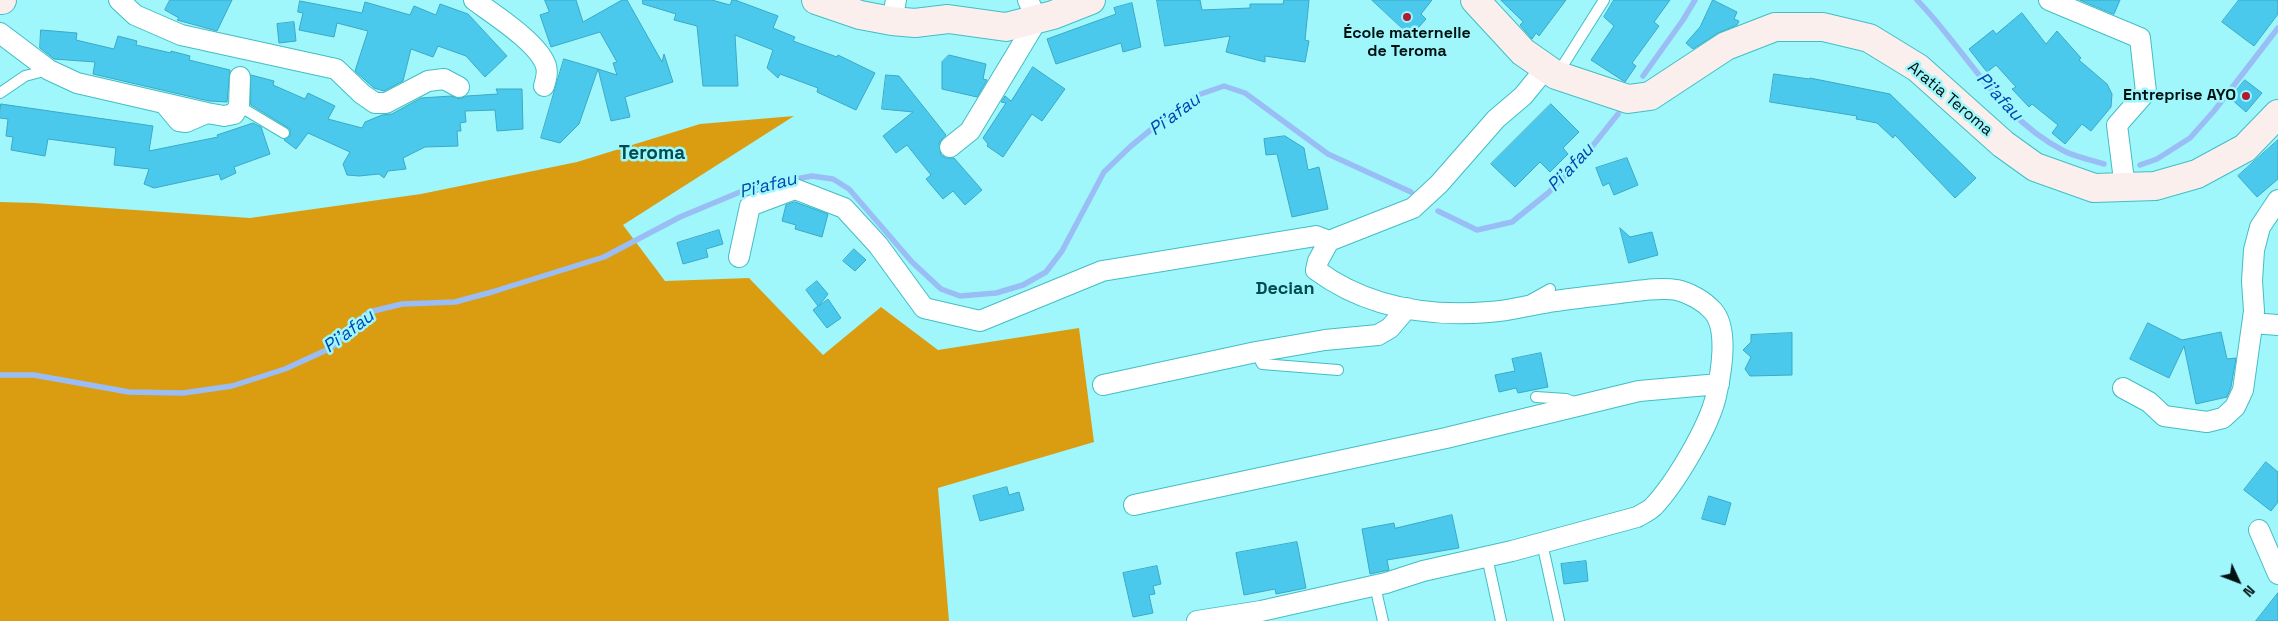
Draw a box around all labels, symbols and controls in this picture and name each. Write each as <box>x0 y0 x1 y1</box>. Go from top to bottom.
marker: École maternelle de Teroma <box>1401 11 1413 23</box>
place label: École maternelle de Teroma <box>1343 24 1471 62</box>
street label: Aratia Teroma <box>1904 58 1996 140</box>
water label: Pi'afau <box>1971 68 2027 126</box>
place label: Entreprise AYO <box>2123 86 2236 106</box>
water label: Pi'afau <box>1145 89 1205 141</box>
marker: Entreprise AYO <box>2240 90 2252 102</box>
water label: Pi'afau <box>1543 139 1599 197</box>
district label: Teroma <box>619 143 685 165</box>
water label: Pi'afau <box>737 168 799 204</box>
district label: Decian <box>1255 278 1315 300</box>
water label: Pi'afau <box>319 306 379 358</box>
north arrow <box>2213 556 2263 606</box>
text: N <box>2239 582 2259 601</box>

